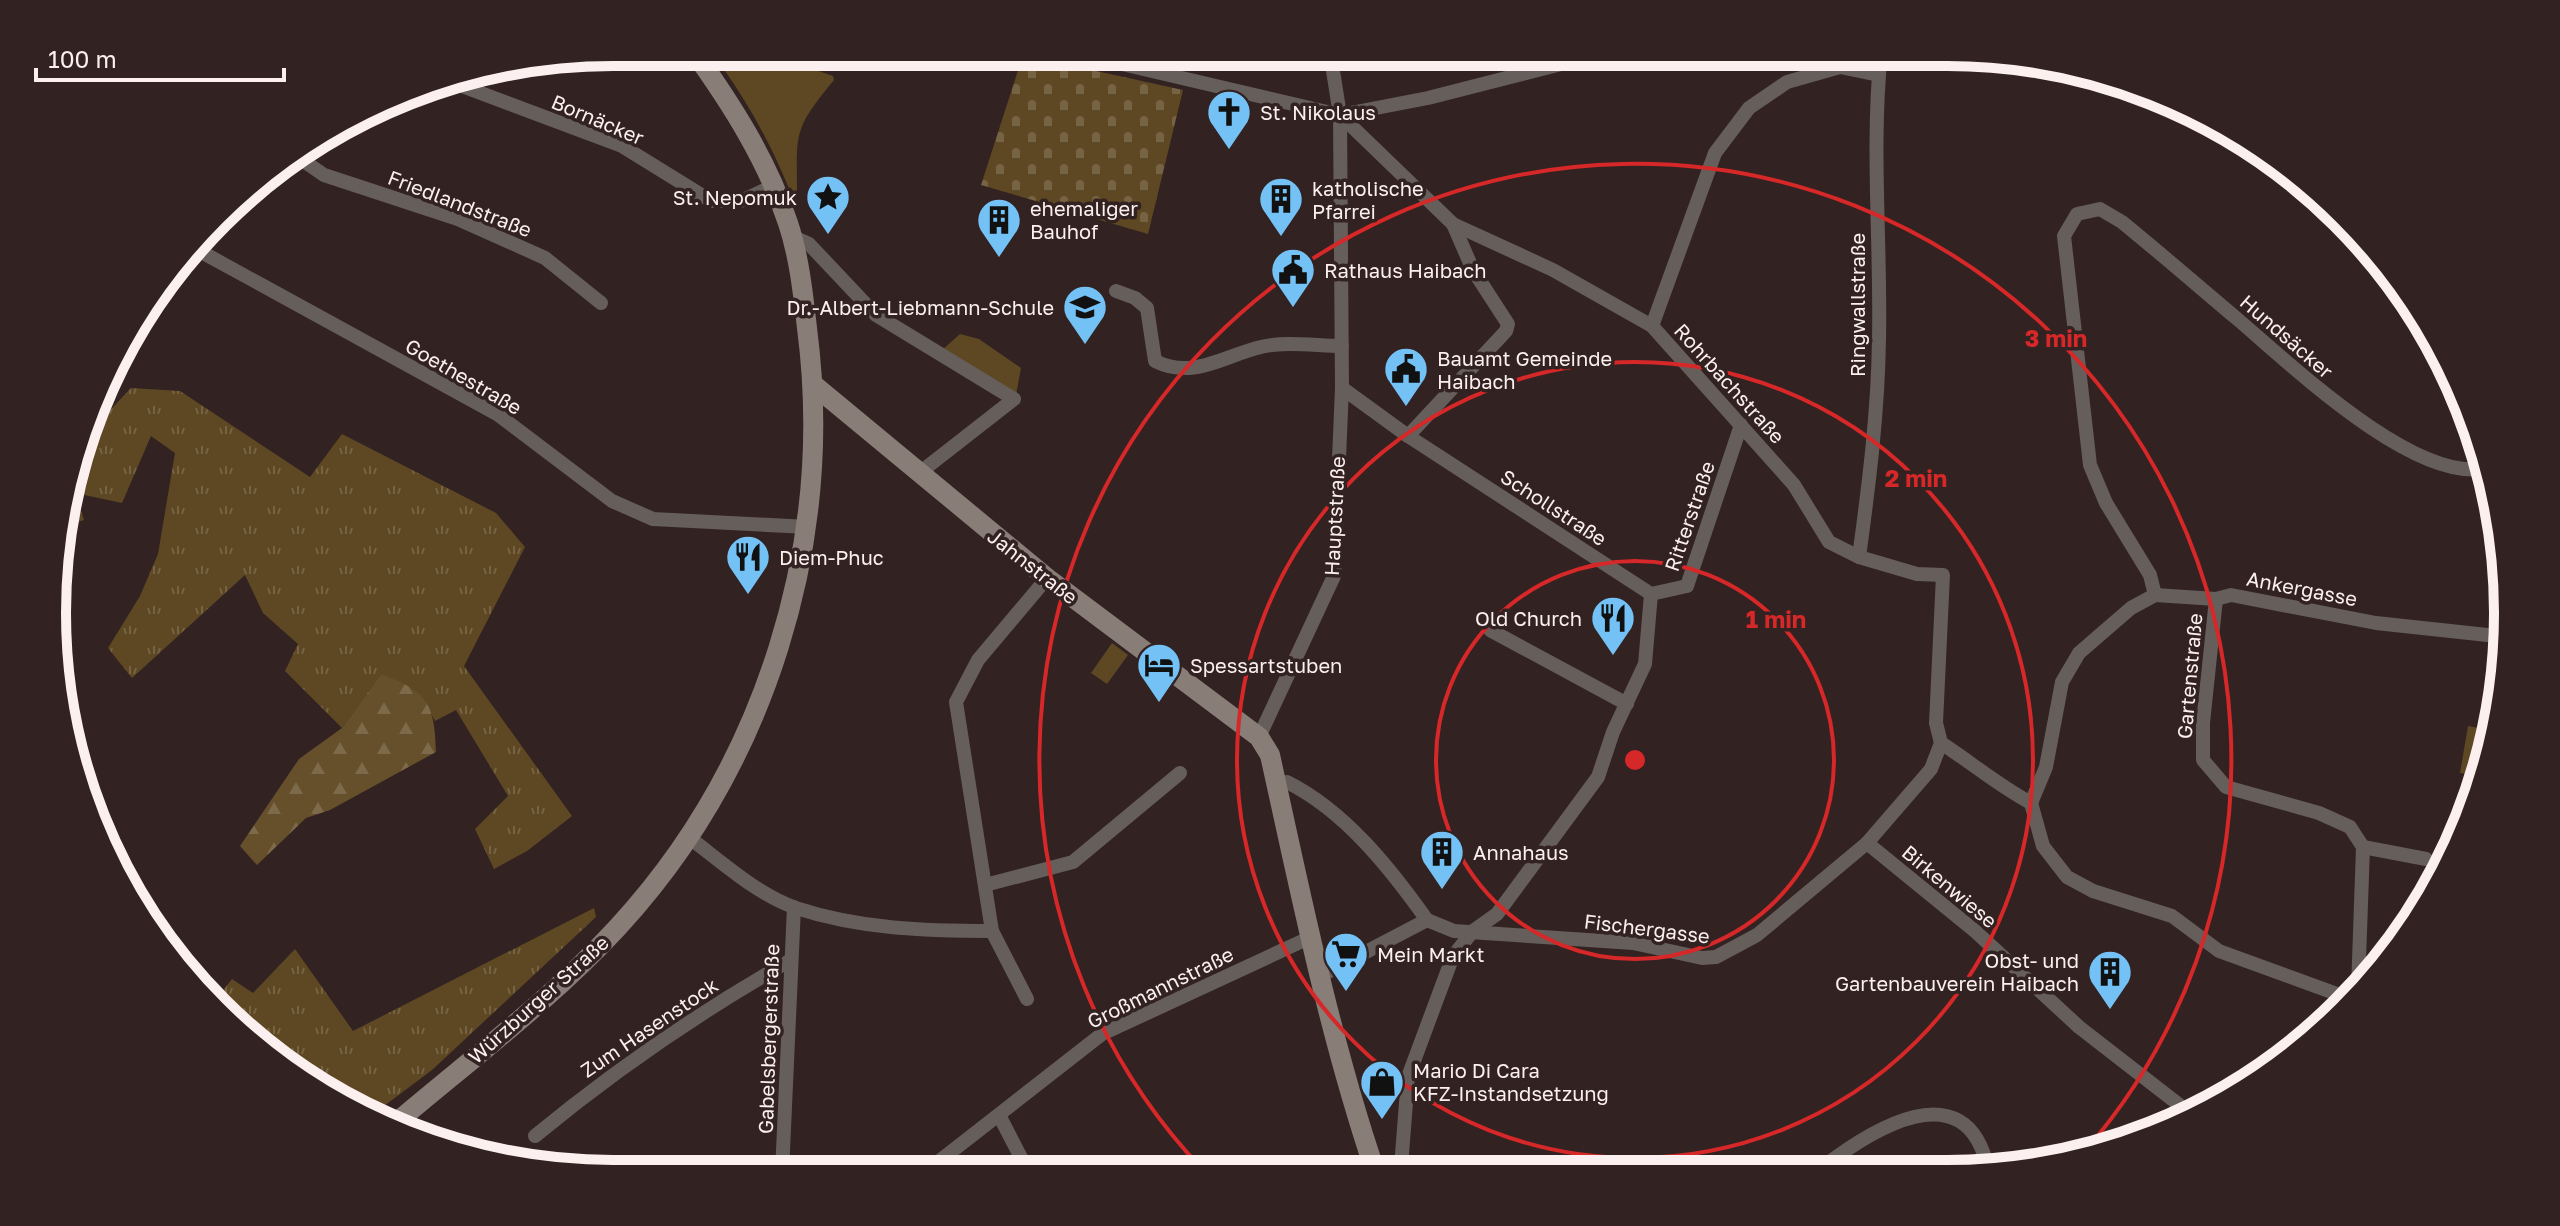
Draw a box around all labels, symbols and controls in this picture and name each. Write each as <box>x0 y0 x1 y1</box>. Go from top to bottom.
scale bar <box>36 32 284 82</box>
text: 100 m <box>48 44 117 73</box>
church icon: St. Nikolaus <box>1205 88 1253 151</box>
street label: Bornäcker <box>548 89 648 149</box>
place label: St. Nikolaus <box>1260 100 1376 124</box>
street label: Friedlandstraße <box>385 165 535 241</box>
place icon: St. Nepomuk <box>804 173 852 236</box>
building icon: katholische Pfarrei <box>1257 175 1305 238</box>
place label: katholische Pfarrei <box>1312 176 1424 223</box>
place label: St. Nepomuk <box>673 185 797 209</box>
building icon: ehemaliger Bauhof <box>975 196 1023 259</box>
place label: ehemaliger Bauhof <box>1030 196 1138 243</box>
street label: Ringwallstraße <box>1845 233 1869 377</box>
public building icon: Rathaus Haibach <box>1269 246 1317 309</box>
place label: Rathaus Haibach <box>1324 258 1486 282</box>
school or university icon: Dr.-Albert-Liebmann-Schule <box>1061 283 1109 346</box>
street label: Hundsäcker <box>2236 289 2338 383</box>
place label: Dr.-Albert-Liebmann-Schule <box>787 295 1054 319</box>
street label: Rohrbachstraße <box>1670 318 1790 448</box>
text: 3 min <box>2025 323 2087 352</box>
street label: Goethestraße <box>402 333 526 419</box>
public building icon: Bauamt Gemeinde Haibach <box>1382 345 1430 408</box>
place label: Bauamt Gemeinde Haibach <box>1437 346 1612 393</box>
street label: Hauptstraße <box>1319 456 1349 576</box>
street label: Ritterstraße <box>1659 458 1719 574</box>
text: 2 min <box>1885 463 1947 492</box>
street label: Schollstraße <box>1497 464 1611 550</box>
street label: Jahnstraße <box>983 523 1083 609</box>
restaurant icon: Diem-Phuc <box>724 533 772 596</box>
place label: Diem-Phuc <box>779 545 884 569</box>
street label: Ankergasse <box>2245 566 2359 610</box>
restaurant icon: Old Church <box>1589 594 1637 657</box>
text: 1 min <box>1746 604 1806 633</box>
place label: Old Church <box>1475 606 1582 630</box>
street label: Gartenstraße <box>2172 612 2206 740</box>
hotel icon: Spessartstuben <box>1135 641 1183 704</box>
place label: Spessartstuben <box>1190 653 1342 677</box>
centre of rings <box>1621 746 1649 774</box>
building icon: Annahaus <box>1418 828 1466 891</box>
street label: Birkenwiese <box>1898 839 2002 933</box>
place label: Annahaus <box>1473 840 1569 864</box>
street label: Fischergasse <box>1583 908 1711 948</box>
street label: Würzburger Straße <box>463 930 613 1068</box>
supermarket icon: Mein Markt <box>1322 930 1370 993</box>
street label: Großmannstraße <box>1083 941 1237 1033</box>
place label: Mein Markt <box>1377 942 1484 966</box>
street label: Gabelsbergerstraße <box>753 944 783 1134</box>
place label: Obst- und Gartenbauverein Haibach <box>1835 948 2079 995</box>
building icon: Obst- und Gartenbauverein Haibach <box>2086 948 2134 1011</box>
street label: Zum Hasenstock <box>576 972 722 1082</box>
shop icon: Mario Di Cara KFZ-Instandsetzung <box>1358 1058 1406 1121</box>
place label: Mario Di Cara KFZ-Instandsetzung <box>1413 1058 1609 1105</box>

